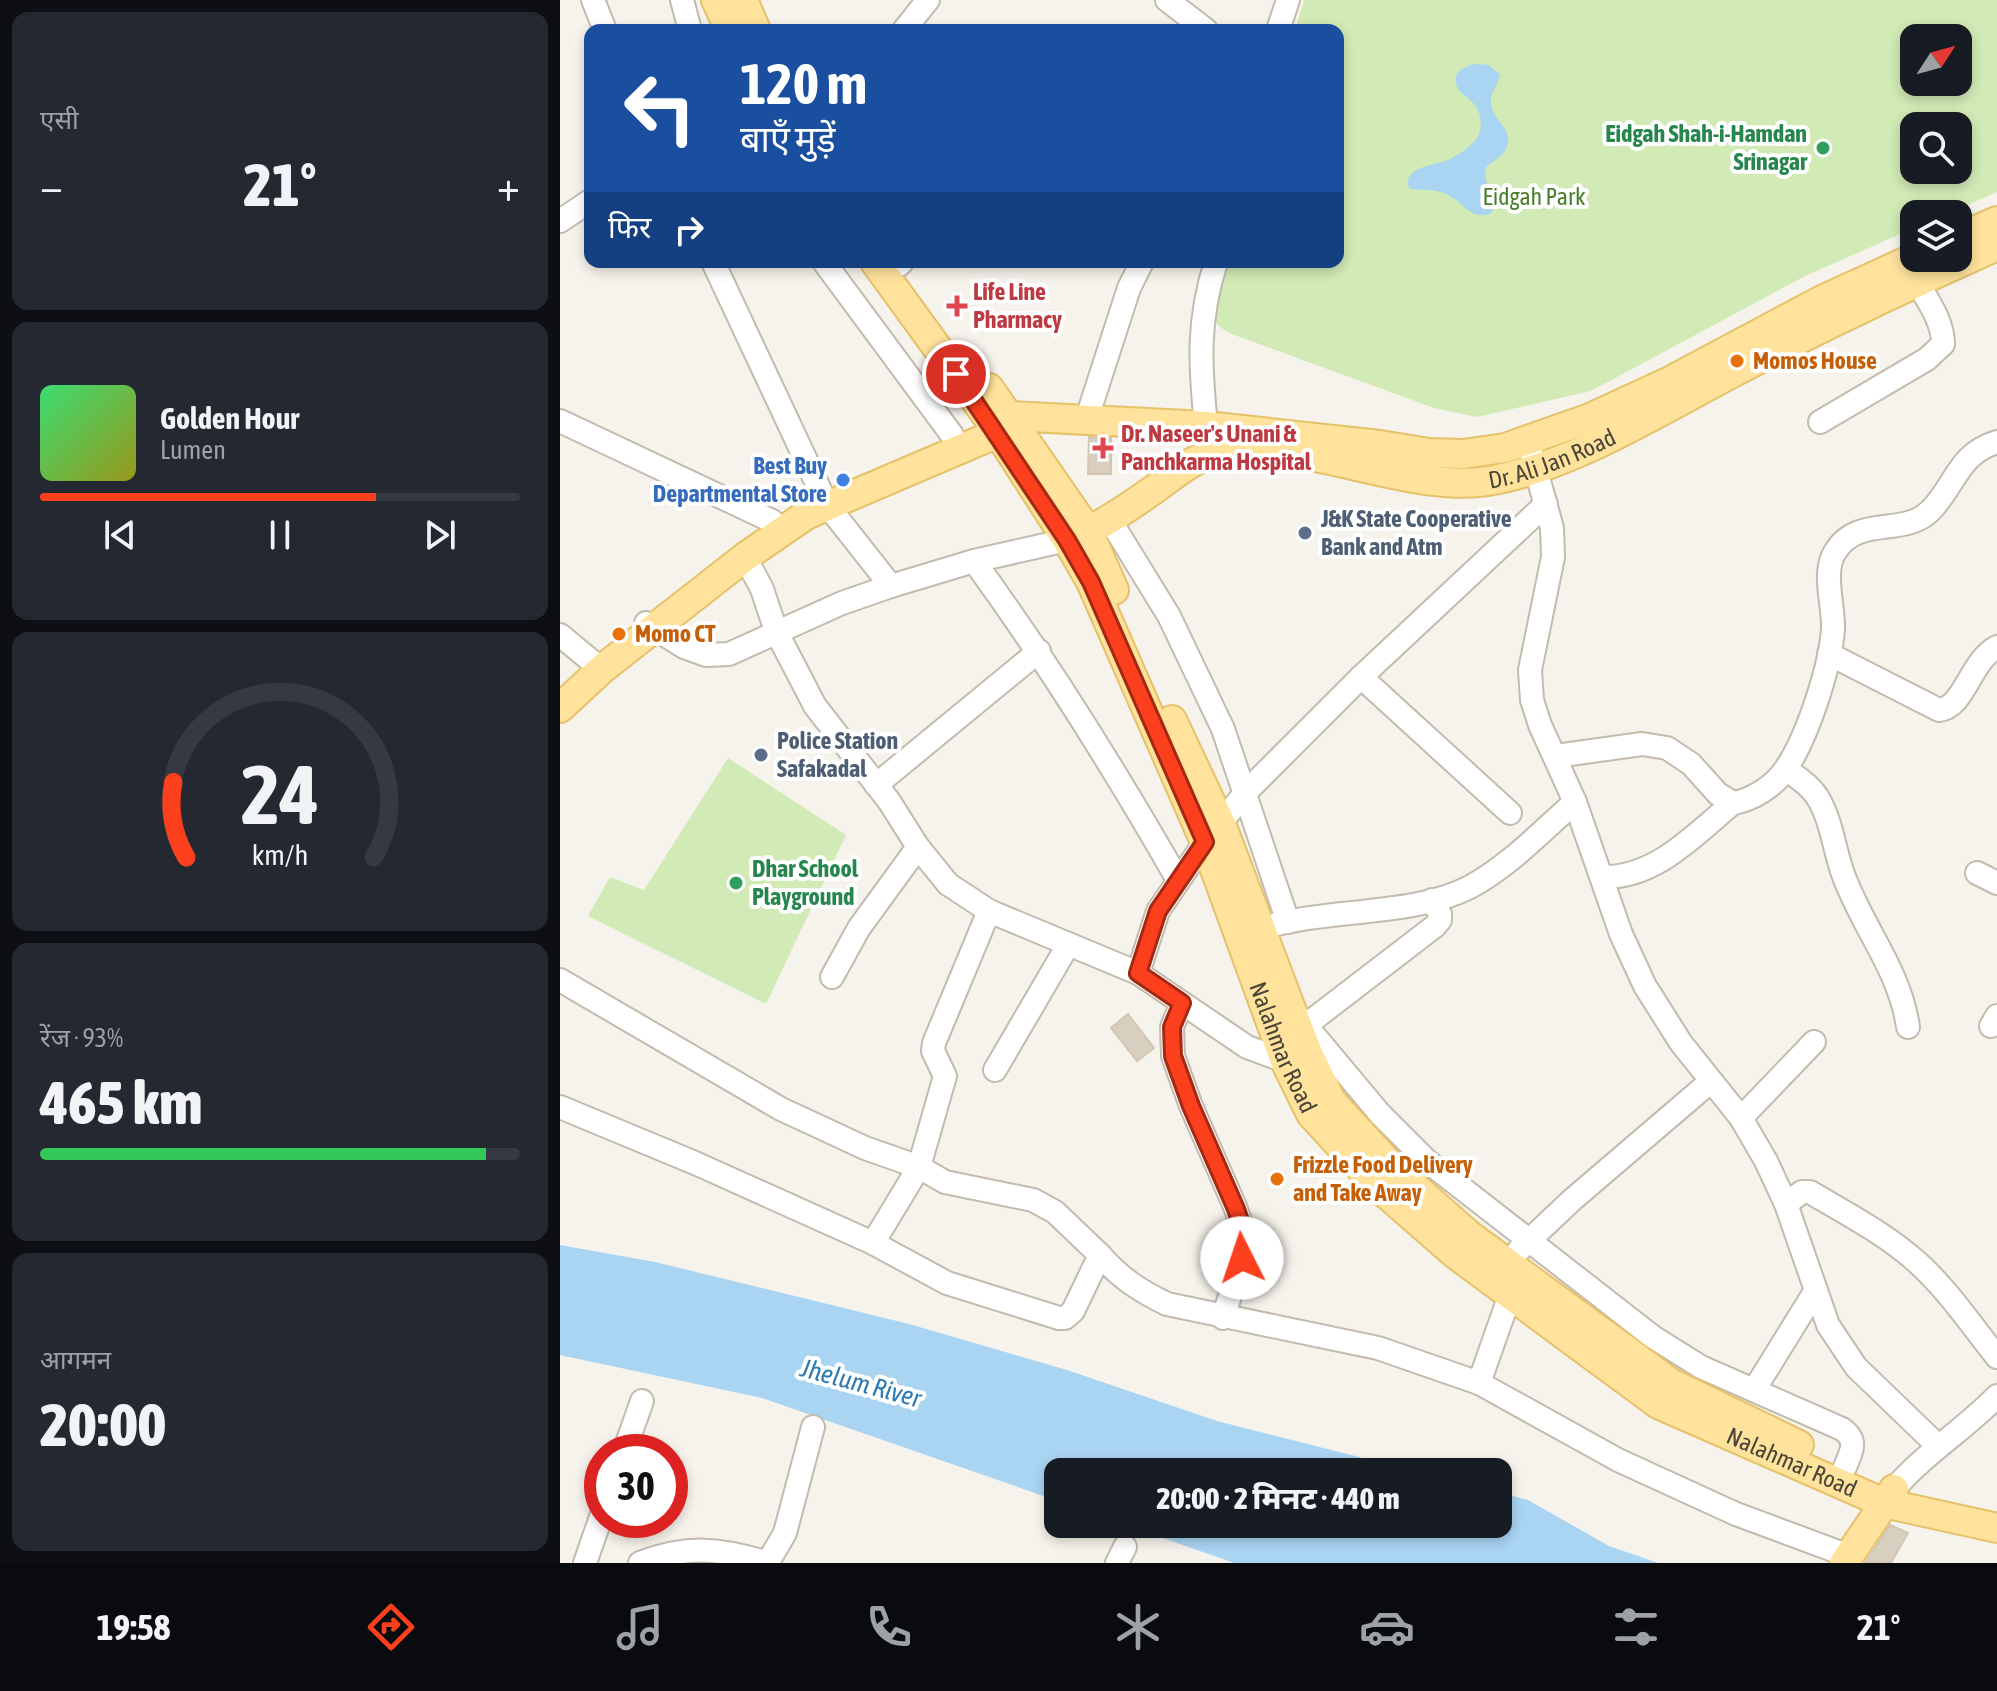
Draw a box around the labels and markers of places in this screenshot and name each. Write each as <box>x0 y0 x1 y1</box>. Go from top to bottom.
place label: Eidgah Shah-i-Hamdan Srinagar <box>1605 120 1808 175</box>
marker: Eidgah Shah-i-Hamdan Srinagar <box>1814 139 1832 157</box>
place label: Life Line Pharmacy <box>973 278 1062 333</box>
marker: Life Line Pharmacy <box>948 297 966 315</box>
pin <box>922 340 990 408</box>
place label: Momos House <box>1753 347 1877 374</box>
marker: Momos House <box>1728 352 1746 370</box>
place label: Dr. Naseer's Unani & Panchkarma Hospital <box>1121 420 1312 475</box>
marker: Dr. Naseer's Unani & Panchkarma Hospital <box>1092 437 1114 459</box>
place label: Best Buy Departmental Store <box>653 452 827 507</box>
marker: Best Buy Departmental Store <box>834 471 852 489</box>
place label: J&K State Cooperative Bank and Atm <box>1320 505 1512 560</box>
marker: J&K State Cooperative Bank and Atm <box>1296 524 1314 542</box>
place label: Momo CT <box>635 620 716 647</box>
marker: Momo CT <box>610 625 628 643</box>
place label: Police Station Safakadal <box>777 727 898 782</box>
marker: Police Station Safakadal <box>752 746 770 764</box>
place label: Dhar School Playground <box>752 855 859 910</box>
marker: Dhar School Playground <box>727 874 745 892</box>
place label: Frizzle Food Delivery and Take Away <box>1293 1151 1473 1206</box>
marker: Frizzle Food Delivery and Take Away <box>1268 1170 1286 1188</box>

